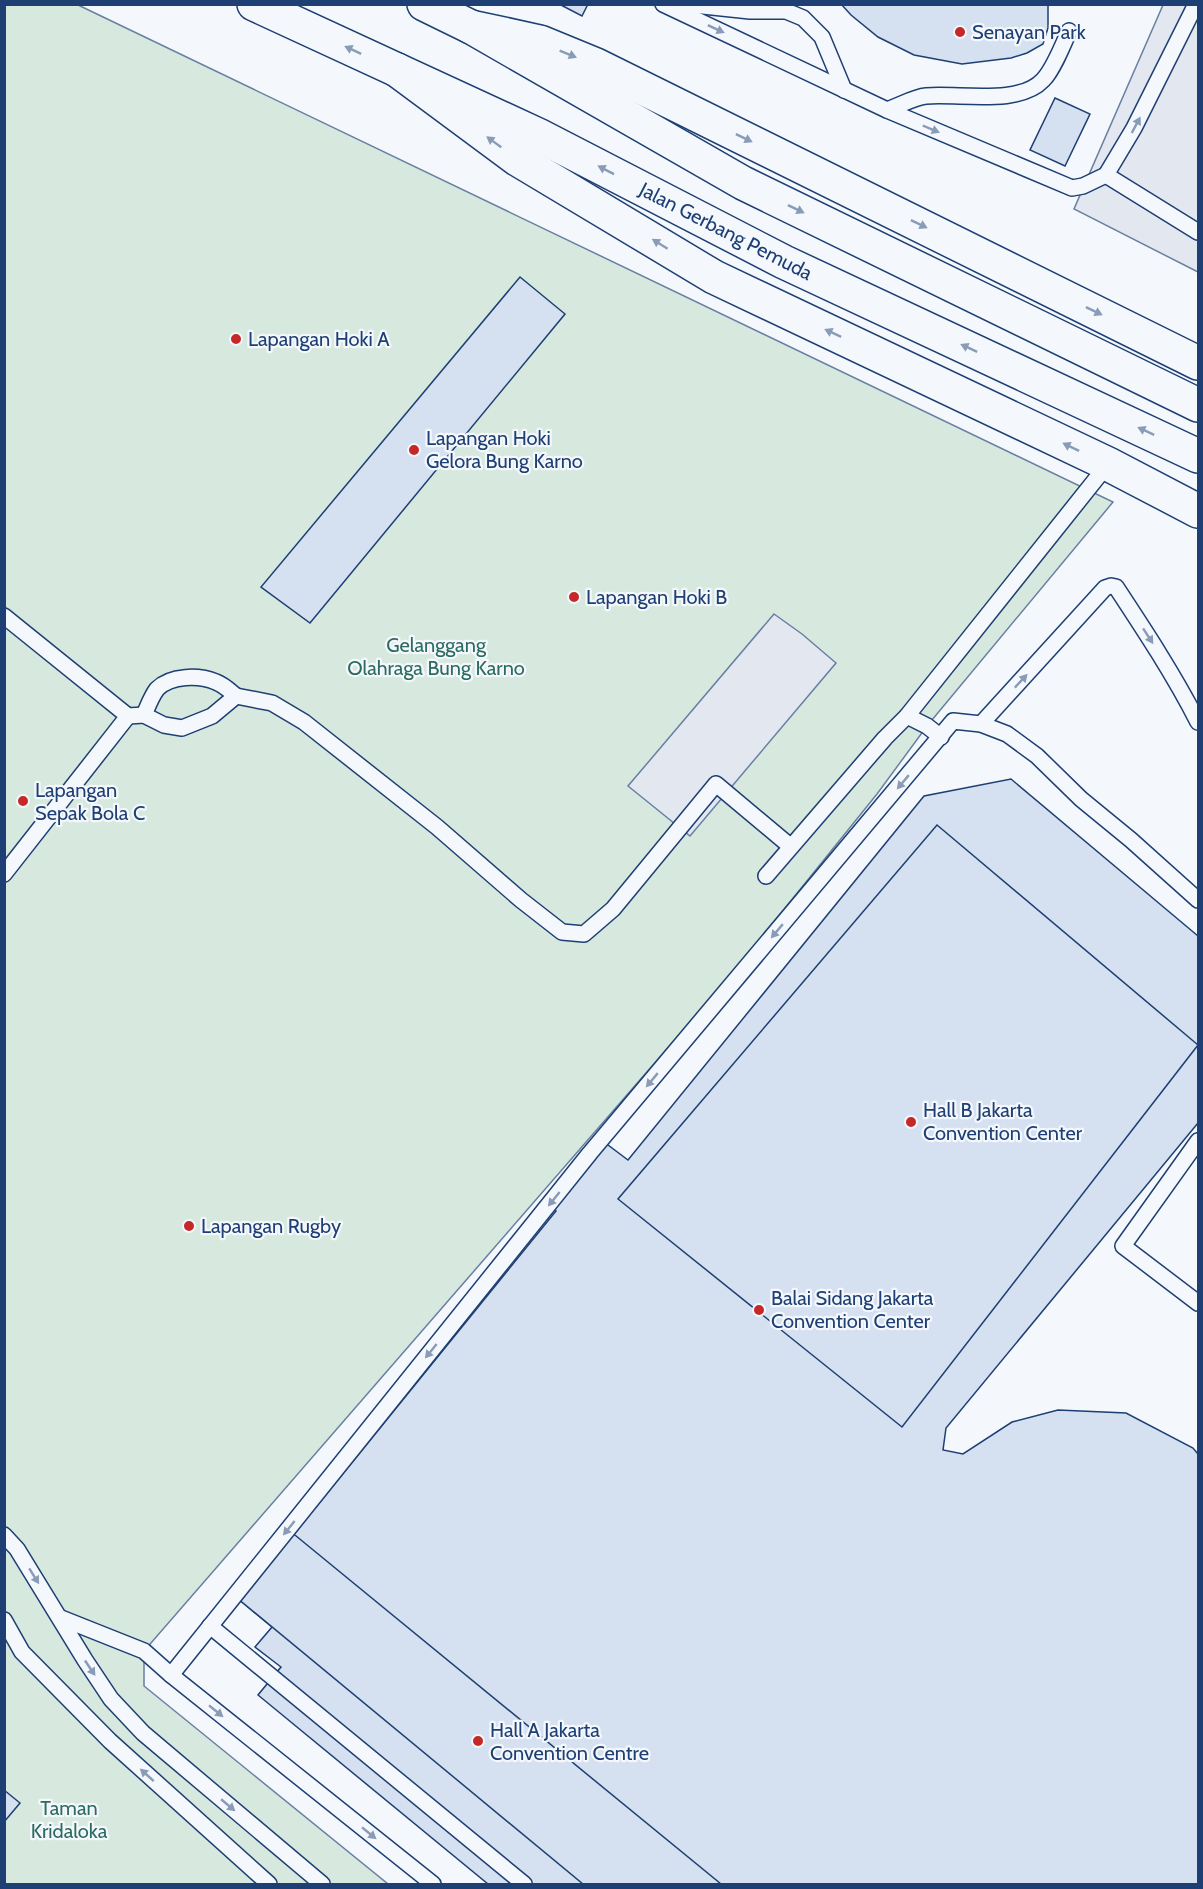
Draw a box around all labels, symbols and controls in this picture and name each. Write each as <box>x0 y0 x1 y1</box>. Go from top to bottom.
place label: Senayan Park <box>972 20 1086 44</box>
one-way arrow <box>707 25 724 34</box>
marker: Senayan Park <box>953 25 967 39</box>
one-way arrow <box>344 45 361 54</box>
one-way arrow <box>559 50 577 59</box>
one-way arrow <box>1131 116 1141 133</box>
one-way arrow <box>922 125 940 134</box>
one-way arrow <box>735 133 752 143</box>
one-way arrow <box>487 136 503 148</box>
one-way arrow <box>597 165 614 174</box>
street label: Jalan Gerbang Pemuda <box>635 177 817 285</box>
one-way arrow <box>787 204 804 213</box>
one-way arrow <box>910 220 927 229</box>
one-way arrow <box>652 239 668 250</box>
one-way arrow <box>1085 306 1102 315</box>
place label: Lapangan Hoki A <box>248 327 390 351</box>
one-way arrow <box>825 329 842 338</box>
marker: Lapangan Hoki A <box>229 332 243 346</box>
one-way arrow <box>960 344 977 353</box>
place label: Lapangan Hoki Gelora Bung Karno <box>426 426 583 473</box>
one-way arrow <box>1137 427 1154 436</box>
one-way arrow <box>1063 442 1080 451</box>
marker: Lapangan Hoki Gelora Bung Karno <box>407 443 421 457</box>
place label: Lapangan Hoki B <box>586 585 727 609</box>
marker: Lapangan Hoki B <box>567 590 581 604</box>
one-way arrow <box>1142 628 1153 644</box>
park label: Gelanggang Olahraga Bung Karno <box>347 633 525 680</box>
one-way arrow <box>1014 674 1027 689</box>
one-way arrow <box>897 774 910 789</box>
place label: Lapangan Sepak Bola C <box>35 778 145 825</box>
marker: Lapangan Sepak Bola C <box>16 794 30 808</box>
one-way arrow <box>771 923 784 939</box>
one-way arrow <box>645 1072 658 1088</box>
place label: Hall B Jakarta Convention Center <box>923 1098 1083 1145</box>
marker: Hall B Jakarta Convention Center <box>904 1115 918 1129</box>
one-way arrow <box>547 1191 560 1207</box>
place label: Lapangan Rugby <box>201 1214 341 1238</box>
marker: Lapangan Rugby <box>182 1219 196 1233</box>
place label: Balai Sidang Jakarta Convention Center <box>771 1286 934 1333</box>
marker: Balai Sidang Jakarta Convention Center <box>752 1303 766 1317</box>
one-way arrow <box>426 1343 438 1358</box>
one-way arrow <box>283 1520 295 1535</box>
one-way arrow <box>28 1568 39 1584</box>
one-way arrow <box>85 1660 96 1676</box>
one-way arrow <box>208 1705 224 1718</box>
place label: Hall A Jakarta Convention Centre <box>490 1718 649 1765</box>
marker: Hall A Jakarta Convention Centre <box>471 1734 485 1748</box>
one-way arrow <box>140 1769 155 1782</box>
park label: Taman Kridaloka <box>31 1796 108 1843</box>
one-way arrow <box>220 1798 235 1811</box>
one-way arrow <box>361 1826 376 1839</box>

